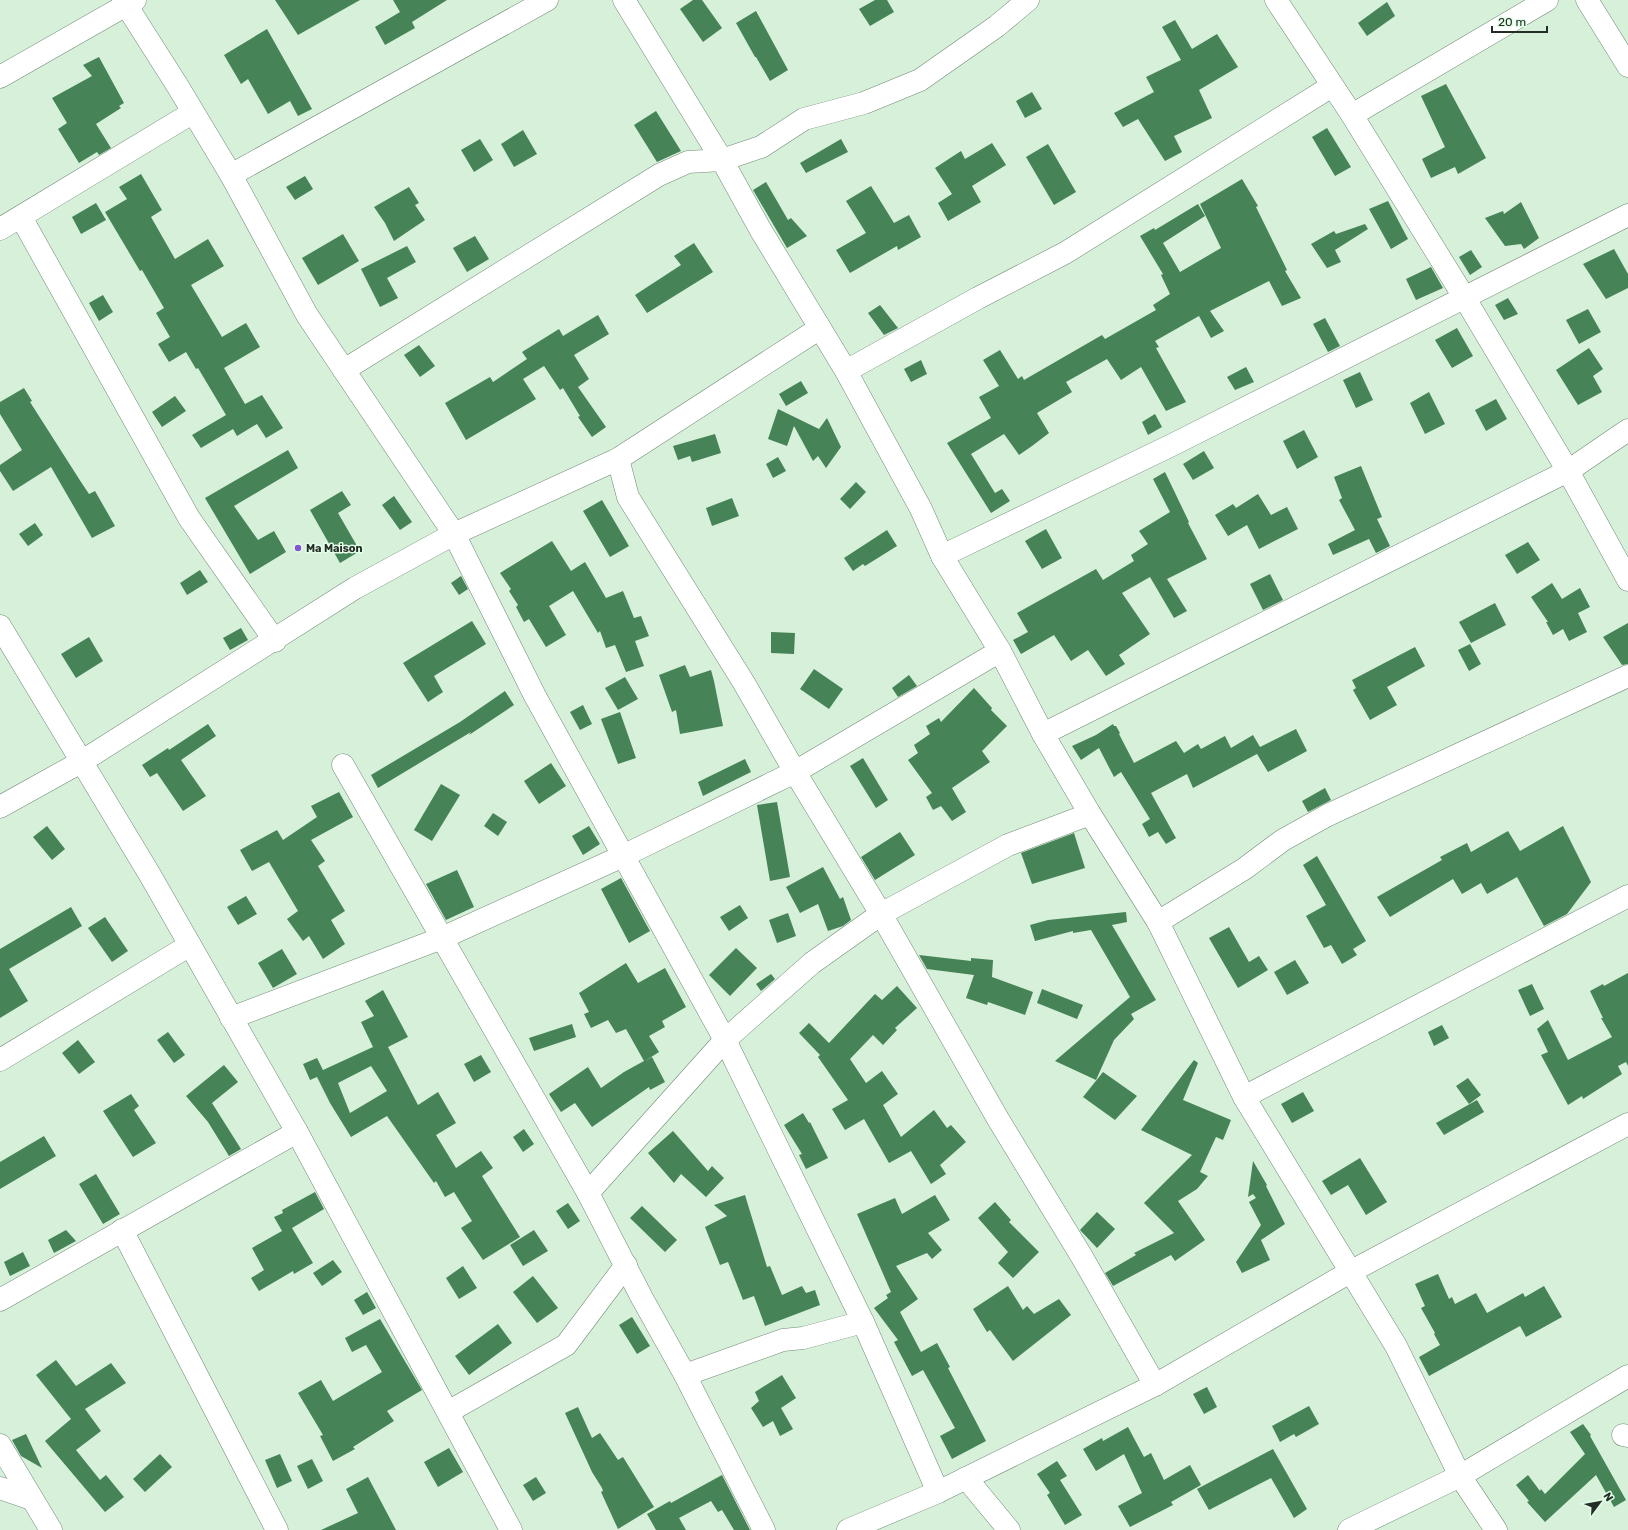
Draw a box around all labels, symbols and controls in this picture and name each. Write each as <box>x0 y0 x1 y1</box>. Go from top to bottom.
scale bar <box>1492 8 1547 34</box>
text: 20 m <box>1498 15 1526 29</box>
place label: Ma Maison <box>306 542 363 555</box>
marker: Ma Maison <box>293 543 303 553</box>
north arrow <box>1580 1482 1620 1522</box>
text: N <box>1600 1490 1616 1504</box>

